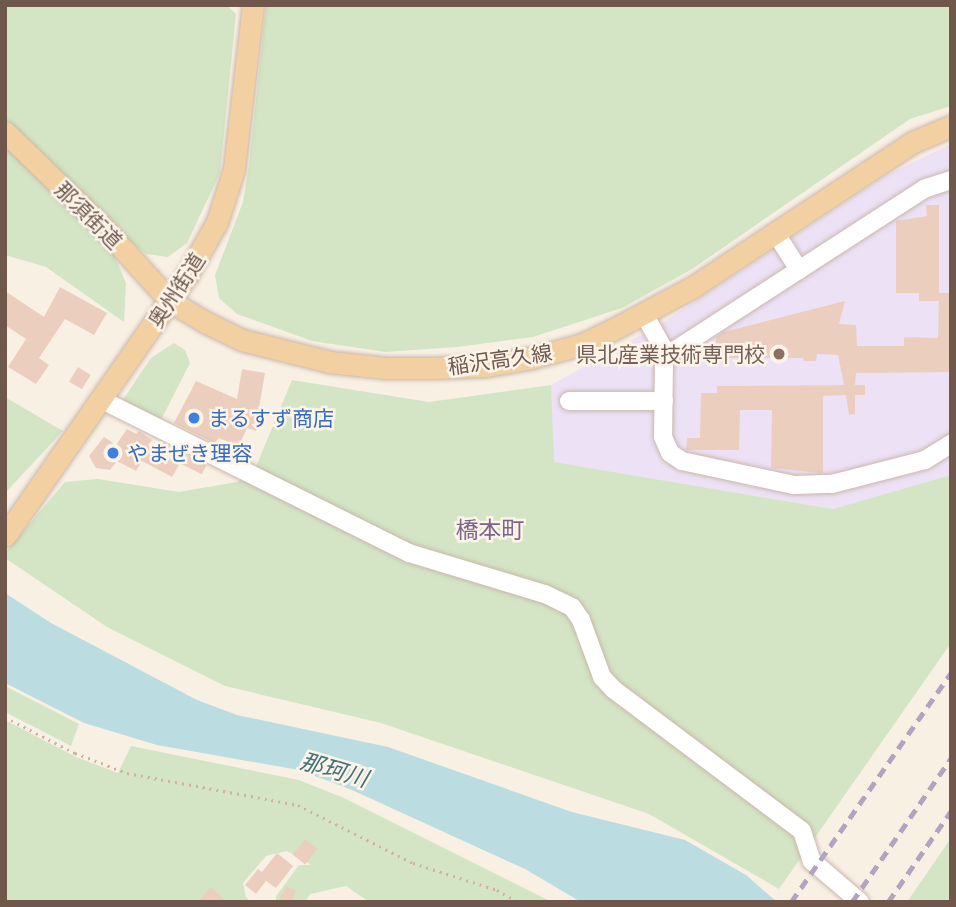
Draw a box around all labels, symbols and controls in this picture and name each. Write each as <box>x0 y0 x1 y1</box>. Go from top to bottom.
street label: 那須街道 <box>50 176 128 254</box>
street label: 奥州街道 <box>143 248 209 332</box>
street label: 稲沢高久線 <box>446 339 554 379</box>
place label: 県北産業技術専門校 <box>576 341 765 367</box>
marker: 県北産業技術専門校 <box>771 346 787 362</box>
place label: まるすず商店 <box>208 405 334 431</box>
marker: まるすず商店 <box>186 410 202 426</box>
place label: やまぜき理容 <box>127 440 253 466</box>
marker: やまぜき理容 <box>105 445 121 461</box>
district label: 橋本町 <box>456 516 524 544</box>
water label: 那珂川 <box>297 747 371 793</box>

